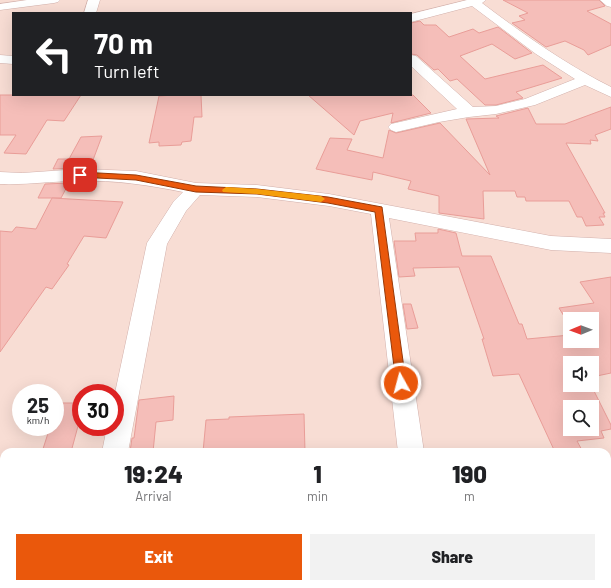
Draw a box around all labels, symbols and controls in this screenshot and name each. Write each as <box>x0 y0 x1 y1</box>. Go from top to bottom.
text: 70 m <box>94 26 153 60</box>
icon: left <box>28 28 80 80</box>
text: Turn left <box>94 60 160 82</box>
pin <box>63 158 97 192</box>
icon: arrive <box>69 164 91 186</box>
north arrow <box>563 312 599 348</box>
map controls <box>563 312 599 436</box>
button: sound <box>563 356 599 392</box>
position arrow <box>380 362 422 404</box>
speed limit sign: 30 <box>72 384 124 436</box>
text: 25 <box>27 393 49 417</box>
button: search <box>563 400 599 436</box>
text: km/h <box>27 414 49 426</box>
text: 19:24 <box>124 459 183 488</box>
text: 1 <box>313 459 322 488</box>
text: 190 <box>452 459 487 488</box>
text: Arrival <box>135 488 172 504</box>
text: min <box>307 488 328 504</box>
text: m <box>464 488 475 504</box>
button: Exit <box>16 534 302 580</box>
button: Share <box>310 534 595 580</box>

